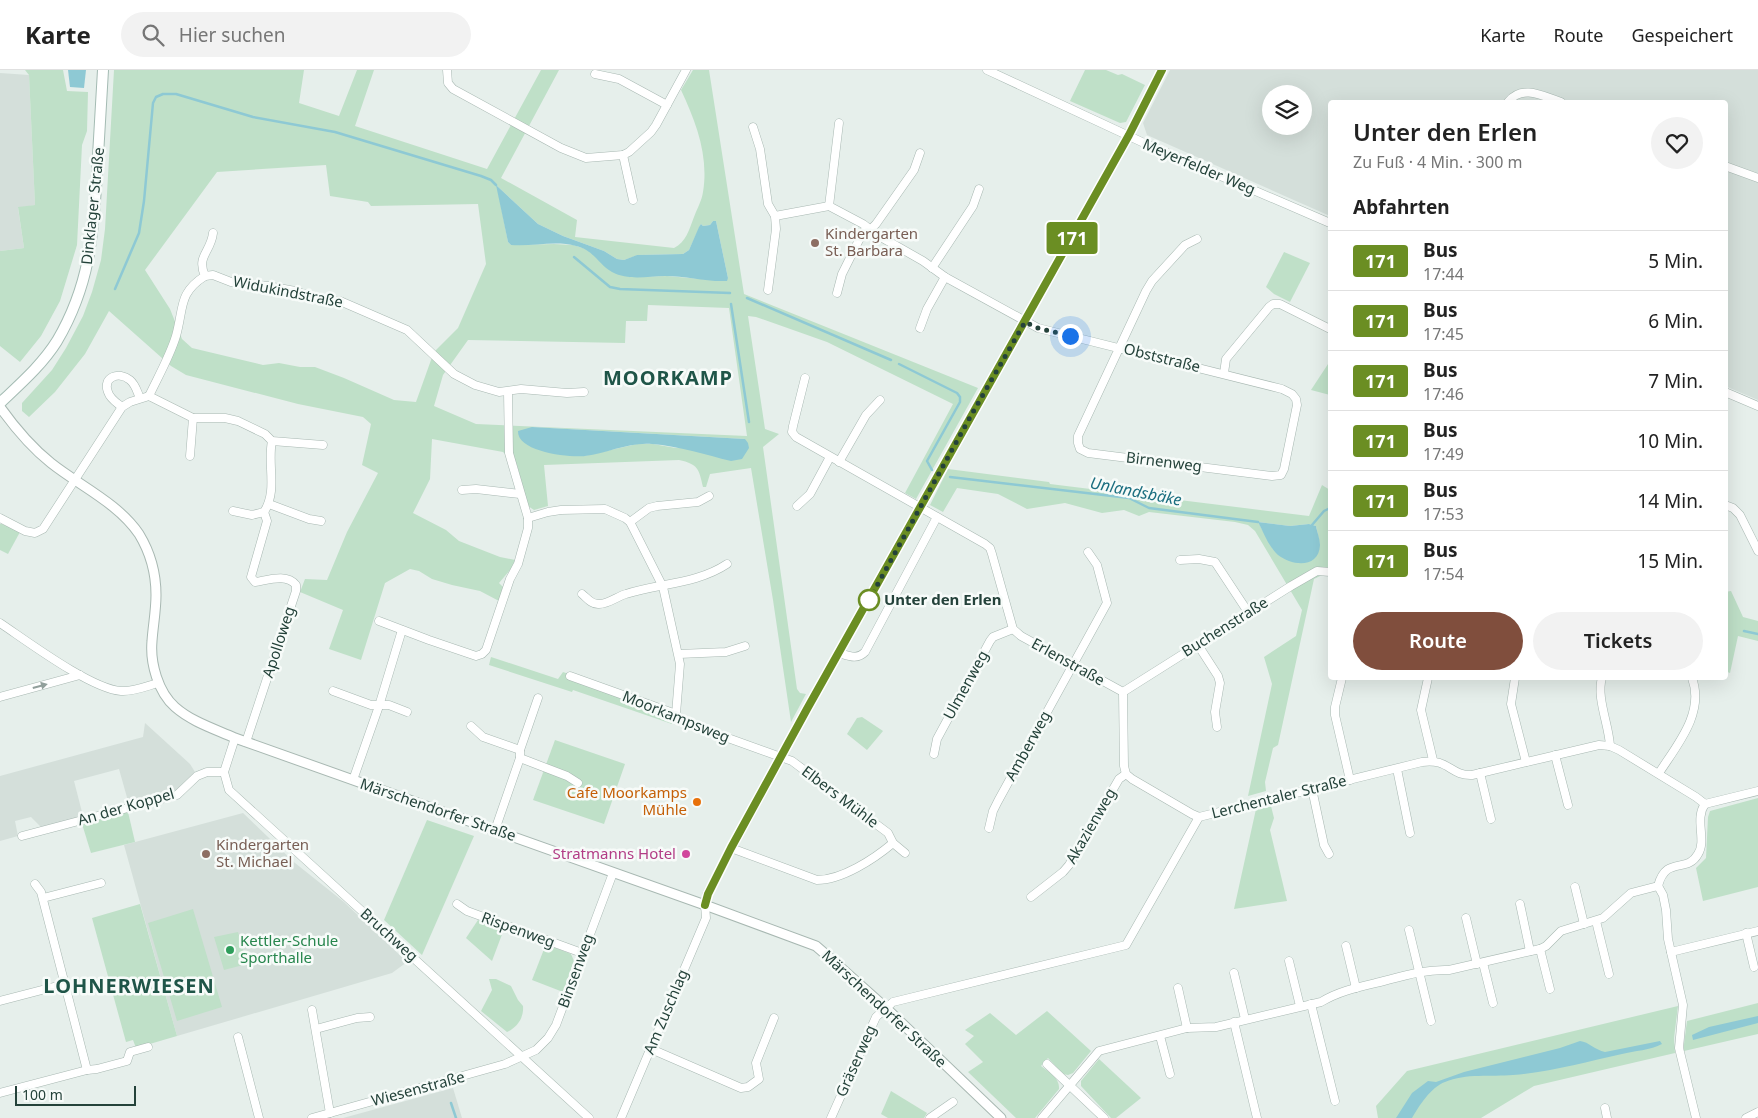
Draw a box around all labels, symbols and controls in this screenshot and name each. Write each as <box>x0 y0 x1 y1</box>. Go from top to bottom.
search box <box>121 12 471 57</box>
text: Karte <box>25 18 91 51</box>
icon: search <box>139 21 167 49</box>
text: Hier suchen <box>179 22 285 48</box>
text: Karte <box>1480 23 1526 47</box>
text: Route <box>1554 23 1603 47</box>
text: Gespeichert <box>1631 23 1733 47</box>
map controls <box>1262 85 1312 135</box>
button: layers <box>1262 85 1312 135</box>
text: Unter den Erlen <box>1353 115 1537 148</box>
button: heart <box>1651 117 1703 169</box>
street label: Meyerfelder Weg <box>1140 133 1259 199</box>
street label: Dinklager Straße <box>76 146 108 266</box>
text: Zu Fuß · 4 Min. · 300 m <box>1353 151 1522 173</box>
text: Abfahrten <box>1353 194 1450 220</box>
line badge: 171 <box>1043 222 1101 254</box>
place label: Kindergarten St. Barbara <box>825 223 918 260</box>
text: 171 <box>1057 226 1087 250</box>
marker: Kindergarten St. Barbara <box>809 237 821 249</box>
text: Bus <box>1423 237 1458 263</box>
text: 5 Min. <box>1648 248 1703 274</box>
text: 171 <box>1365 249 1396 273</box>
text: 17:44 <box>1423 263 1464 285</box>
street label: Widukindstraße <box>232 271 345 311</box>
text: Bus <box>1423 297 1458 323</box>
text: 6 Min. <box>1648 308 1703 334</box>
text: 171 <box>1365 309 1396 333</box>
text: 17:45 <box>1423 323 1464 345</box>
your location <box>1058 324 1083 349</box>
street label: Obststraße <box>1122 338 1203 376</box>
text: Bus <box>1423 357 1458 383</box>
district label: MOORKAMP <box>603 364 733 391</box>
text: 7 Min. <box>1648 368 1703 394</box>
text: 171 <box>1365 369 1396 393</box>
text: 17:46 <box>1423 383 1464 405</box>
text: Bus <box>1423 417 1458 443</box>
text: 10 Min. <box>1637 428 1703 454</box>
text: 171 <box>1365 429 1396 453</box>
text: 17:49 <box>1423 443 1464 465</box>
street label: Birnenweg <box>1125 446 1203 476</box>
water label: Unlandsbäke <box>1088 471 1184 511</box>
text: Bus <box>1423 477 1458 503</box>
text: 14 Min. <box>1637 488 1703 514</box>
text: 171 <box>1365 489 1396 513</box>
text: 17:53 <box>1423 503 1464 525</box>
text: Bus <box>1423 537 1458 563</box>
text: 15 Min. <box>1637 548 1703 574</box>
text: 171 <box>1365 549 1396 573</box>
text: 17:54 <box>1423 563 1464 585</box>
marker: Unter den Erlen <box>858 589 880 611</box>
place label: Unter den Erlen <box>884 589 1002 609</box>
street label: Buchenstraße <box>1178 592 1271 661</box>
street label: Apolloweg <box>257 603 299 680</box>
button: Route <box>1353 612 1523 670</box>
button: Tickets <box>1533 612 1703 670</box>
street label: Erlenstraße <box>1028 633 1109 690</box>
street label: Ulmenweg <box>938 646 992 723</box>
one-way arrow <box>32 682 47 690</box>
street label: Moorkampsweg <box>620 685 733 747</box>
street label: Amberweg <box>1000 707 1055 784</box>
street label: Elbers Mühle <box>798 761 883 832</box>
street label: Lerchentaler Straße <box>1209 770 1348 822</box>
street label: Märschendorfer Straße <box>358 773 519 845</box>
place label: Cafe Moorkamps Mühle <box>567 782 687 819</box>
street label: An der Koppel <box>75 783 176 829</box>
street label: Akazienweg <box>1060 784 1120 867</box>
marker: Cafe Moorkamps Mühle <box>691 796 703 808</box>
place label: Kindergarten St. Michael <box>216 834 309 871</box>
place label: Stratmanns Hotel <box>553 843 676 863</box>
marker: Kindergarten St. Michael <box>200 848 212 860</box>
marker: Stratmanns Hotel <box>680 848 692 860</box>
street label: Bruchweg <box>357 903 423 965</box>
street label: Rispenweg <box>479 907 558 952</box>
place label: Kettler-Schule Sporthalle <box>240 930 338 967</box>
street label: Binsenweg <box>552 931 598 1010</box>
marker: Kettler-Schule Sporthalle <box>224 944 236 956</box>
street label: Märschendorfer Straße <box>818 945 951 1071</box>
street label: Am Zuschlag <box>638 966 692 1057</box>
district label: LOHNERWIESEN <box>43 972 215 999</box>
street label: Gräserweg <box>830 1022 880 1100</box>
street label: Wiesenstraße <box>369 1066 467 1110</box>
scale bar <box>15 1083 136 1106</box>
text: 100 m <box>22 1085 63 1104</box>

